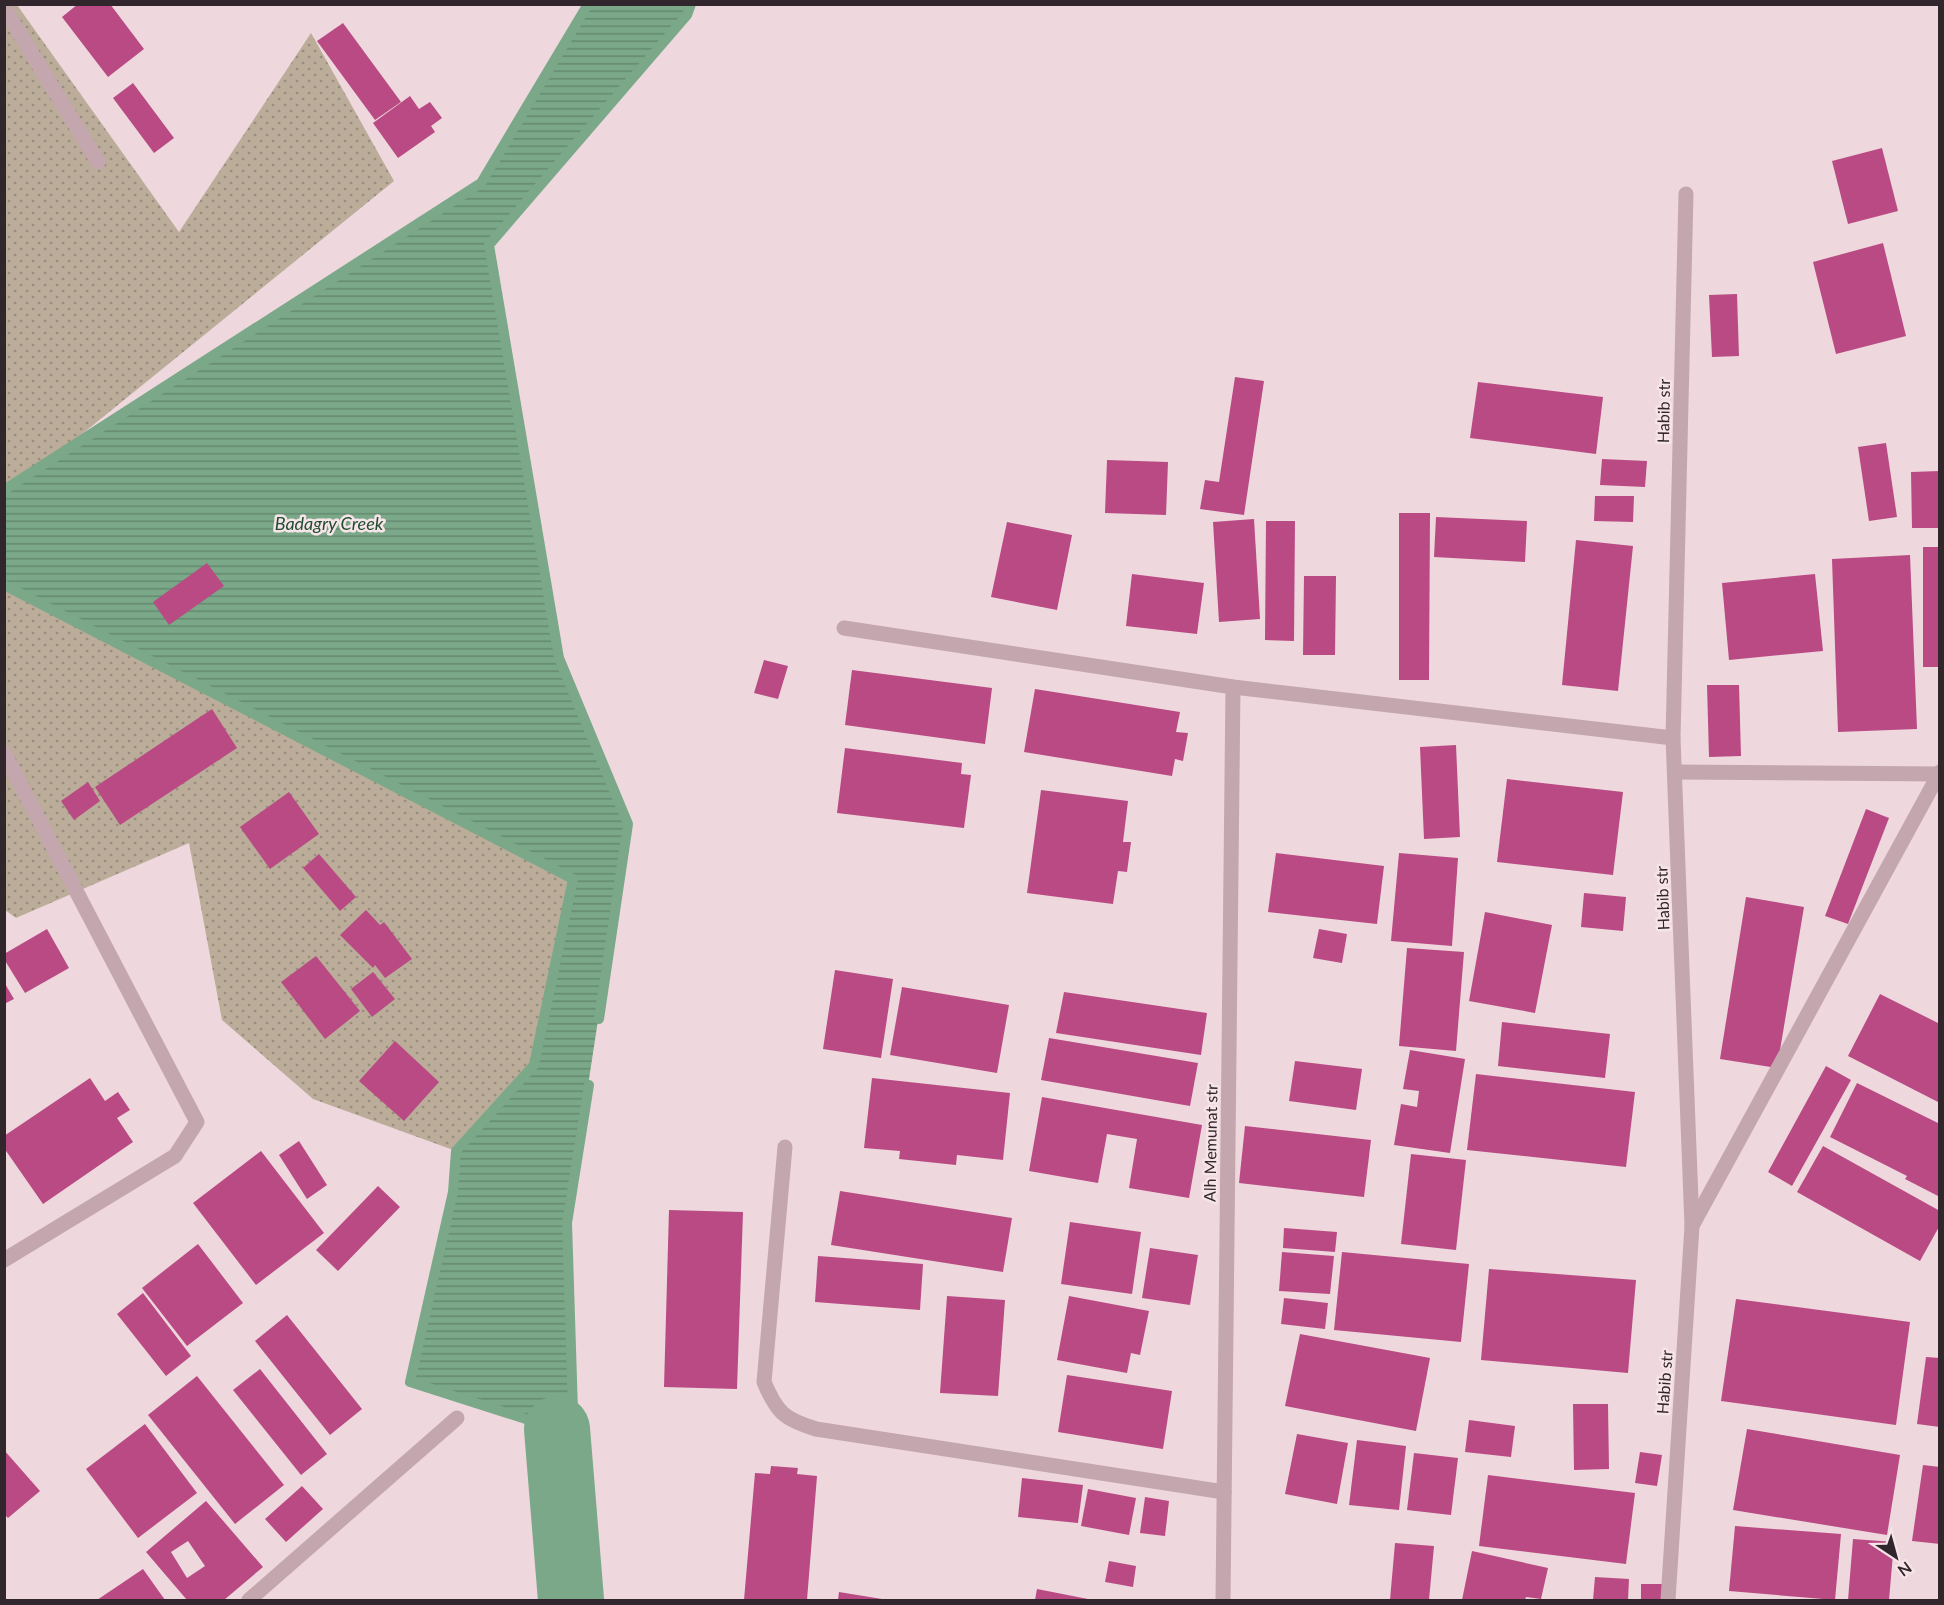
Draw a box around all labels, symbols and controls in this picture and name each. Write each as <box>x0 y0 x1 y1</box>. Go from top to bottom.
street label: Habib str <box>1653 379 1673 443</box>
water label: Badagry Creek <box>275 512 384 534</box>
street label: Habib str <box>1651 865 1673 930</box>
street label: Alh Memunat str <box>1199 1084 1221 1202</box>
street label: Habib str <box>1652 1349 1676 1415</box>
north arrow <box>1866 1527 1926 1587</box>
text: N <box>1895 1558 1916 1581</box>

